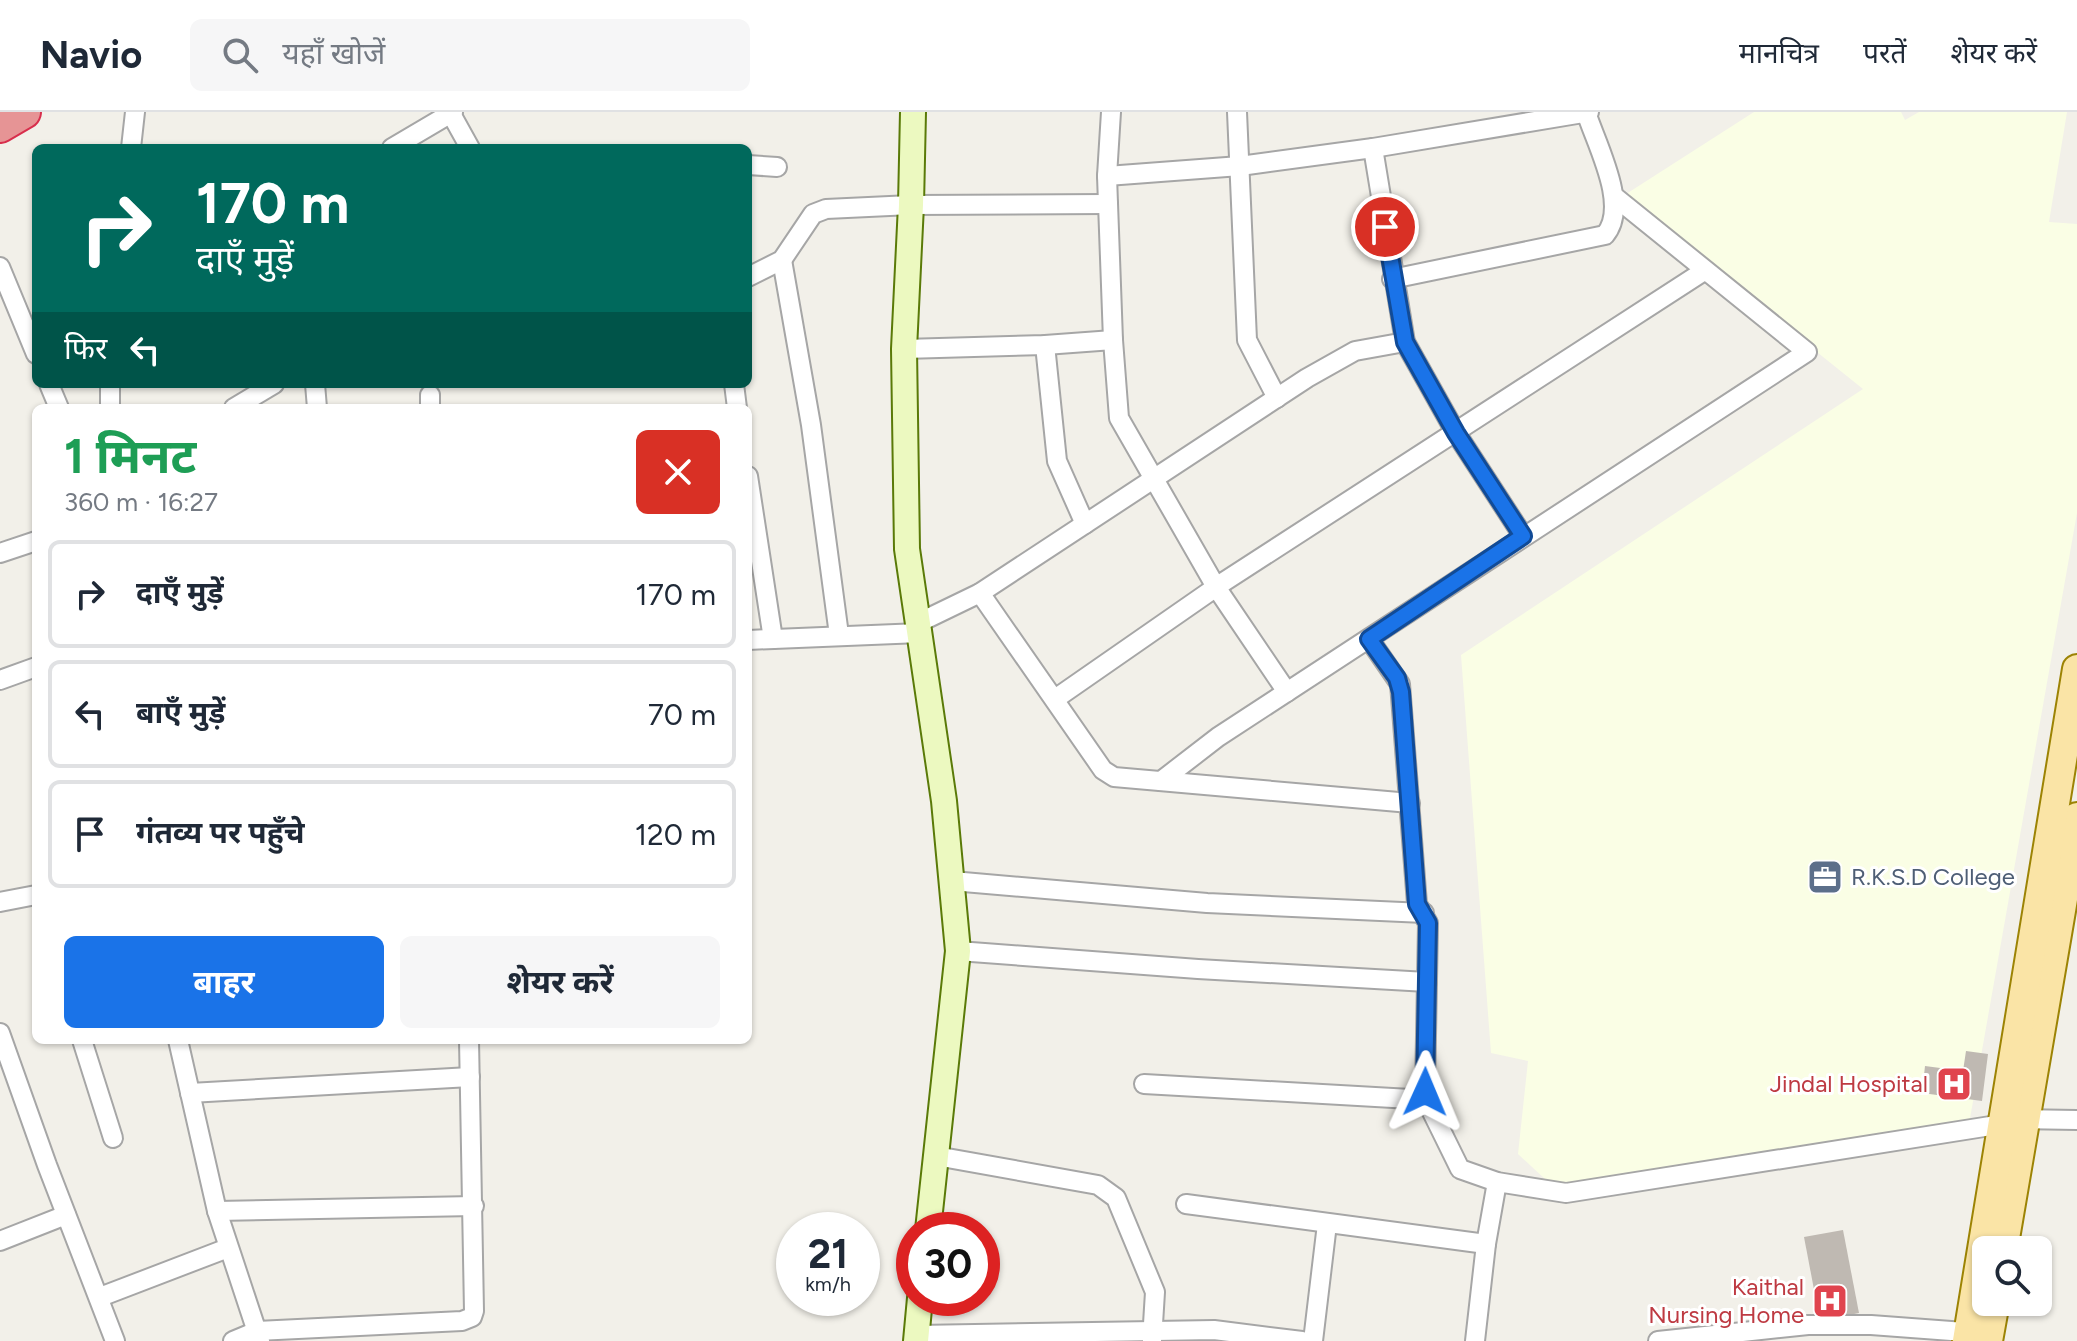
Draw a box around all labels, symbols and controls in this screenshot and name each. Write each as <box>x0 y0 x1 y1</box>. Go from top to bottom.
search box <box>190 19 750 91</box>
text: Navio <box>40 32 142 78</box>
icon: search <box>218 33 262 77</box>
text: यहाँ खोजें <box>282 35 385 72</box>
text: मानचित्र <box>1739 36 1819 70</box>
text: परतें <box>1863 36 1906 70</box>
text: शेयर करें <box>1950 36 2037 70</box>
text: 170 m <box>196 170 349 237</box>
icon: right <box>64 176 168 280</box>
pin <box>1351 193 1419 261</box>
icon: arrive <box>1363 205 1407 249</box>
text: दाएँ मुड़ें <box>196 238 294 281</box>
icon: left <box>123 328 167 372</box>
text: फिर <box>64 330 107 367</box>
text: 1 मिनट <box>64 427 196 485</box>
button: close <box>636 430 720 514</box>
text: 360 m · 16:27 <box>64 486 218 518</box>
icon: right <box>68 572 112 616</box>
text: दाएँ मुड़ें <box>136 574 224 611</box>
text: 170 m <box>635 576 716 613</box>
icon: left <box>68 692 112 736</box>
text: बाएँ मुड़ें <box>136 694 225 731</box>
text: 70 m <box>648 696 716 733</box>
icon: arrive <box>68 812 112 856</box>
text: गंतव्य पर पहुँचे <box>136 814 305 851</box>
text: 120 m <box>635 816 716 853</box>
office icon: R.K.S.D College <box>1806 858 1844 896</box>
place label: R.K.S.D College <box>1851 862 2015 891</box>
button: बाहर <box>64 936 384 1028</box>
button: शेयर करें <box>400 936 720 1028</box>
position arrow <box>1383 1050 1467 1134</box>
hospital icon: Jindal Hospital <box>1935 1065 1973 1103</box>
place label: Jindal Hospital <box>1770 1069 1928 1098</box>
speed limit sign: 30 <box>896 1212 1000 1316</box>
text: 21 <box>808 1230 848 1278</box>
map controls <box>1972 1236 2052 1316</box>
button: search <box>1972 1236 2052 1316</box>
text: km/h <box>805 1272 851 1296</box>
place label: Kaithal Nursing Home <box>1648 1272 1804 1329</box>
hospital icon: Kaithal Nursing Home <box>1811 1282 1849 1320</box>

